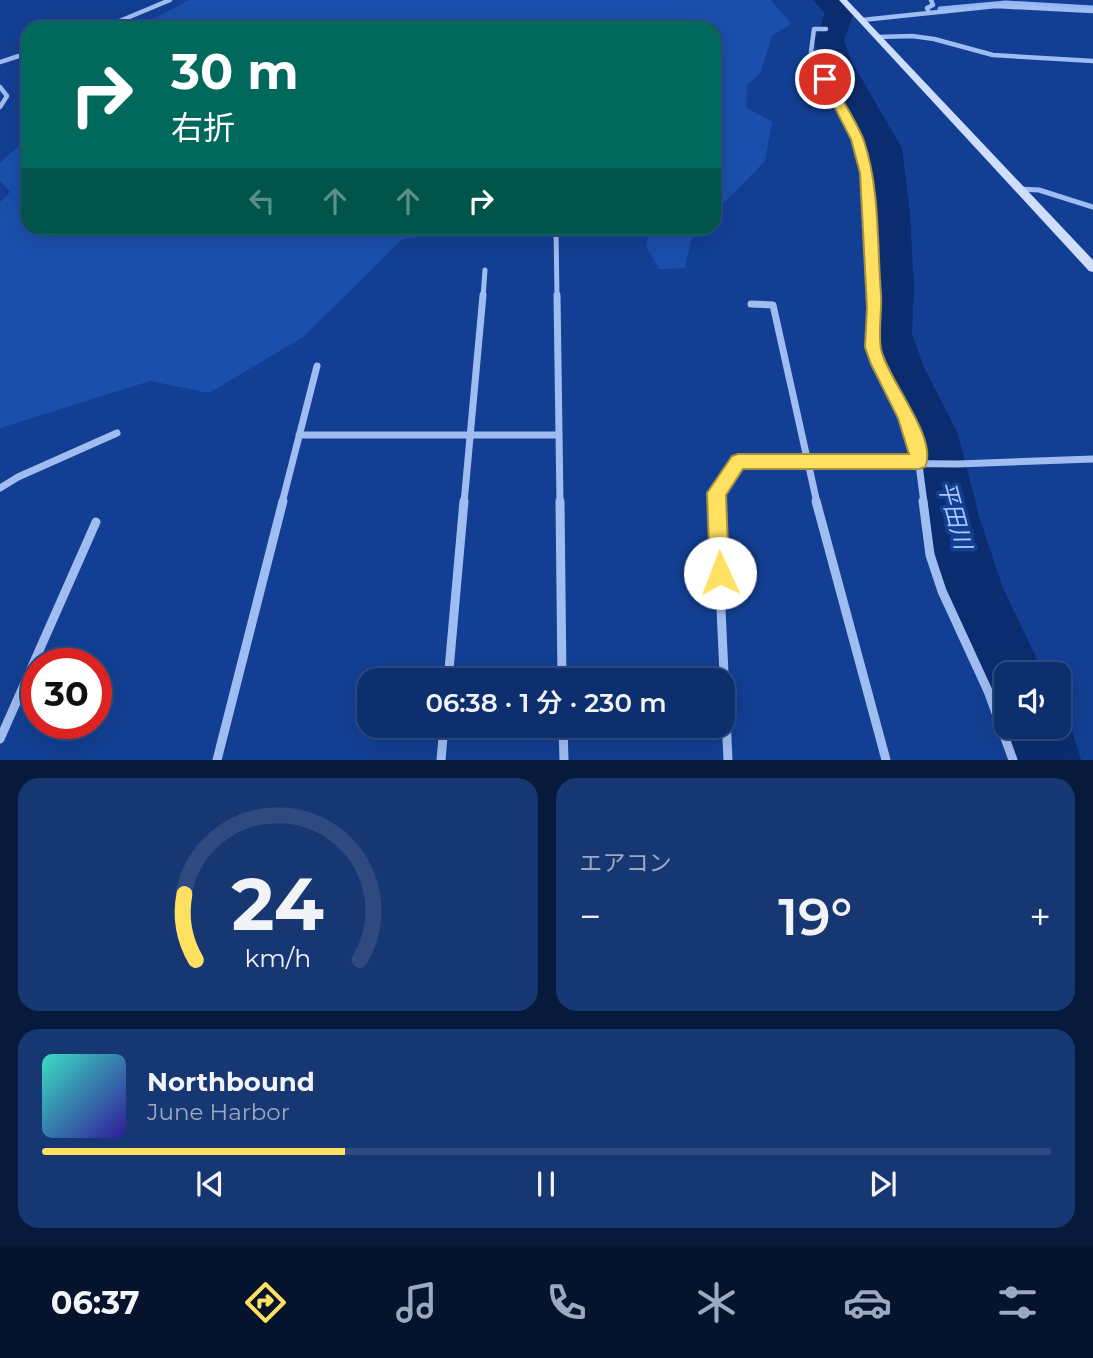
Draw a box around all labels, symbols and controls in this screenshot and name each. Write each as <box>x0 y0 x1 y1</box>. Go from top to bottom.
text: 30 m <box>171 42 299 101</box>
icon: right <box>56 49 147 140</box>
pin <box>795 49 855 109</box>
icon: arrive <box>806 60 844 98</box>
text: 右折 <box>171 108 235 147</box>
icon: left <box>243 182 281 220</box>
icon: ahead <box>316 182 354 220</box>
icon: ahead <box>389 182 427 220</box>
icon: right <box>462 182 500 220</box>
water label: 平田川 <box>933 478 978 555</box>
position arrow <box>683 536 757 610</box>
speed limit sign: 30 <box>21 648 112 739</box>
map controls <box>994 662 1071 739</box>
button: sound <box>994 662 1071 739</box>
text: 06:38 · 1 分 · 230 m <box>425 687 667 719</box>
text: エアコン <box>580 849 672 877</box>
text: 24 <box>232 861 324 949</box>
text: 19° <box>778 885 852 948</box>
text: − <box>580 893 601 940</box>
text: + <box>1029 893 1051 940</box>
text: km/h <box>244 943 311 973</box>
text: Northbound <box>147 1066 315 1098</box>
text: June Harbor <box>147 1098 290 1126</box>
icon: previous <box>191 1165 229 1203</box>
icon: pause <box>527 1165 565 1203</box>
icon: next <box>864 1165 902 1203</box>
icon: directions <box>241 1278 290 1327</box>
icon: music <box>392 1278 441 1327</box>
icon: phone <box>542 1278 591 1327</box>
icon: climate <box>692 1278 741 1327</box>
icon: car <box>843 1278 892 1327</box>
icon: filters <box>993 1278 1042 1327</box>
text: 06:37 <box>51 1283 140 1322</box>

